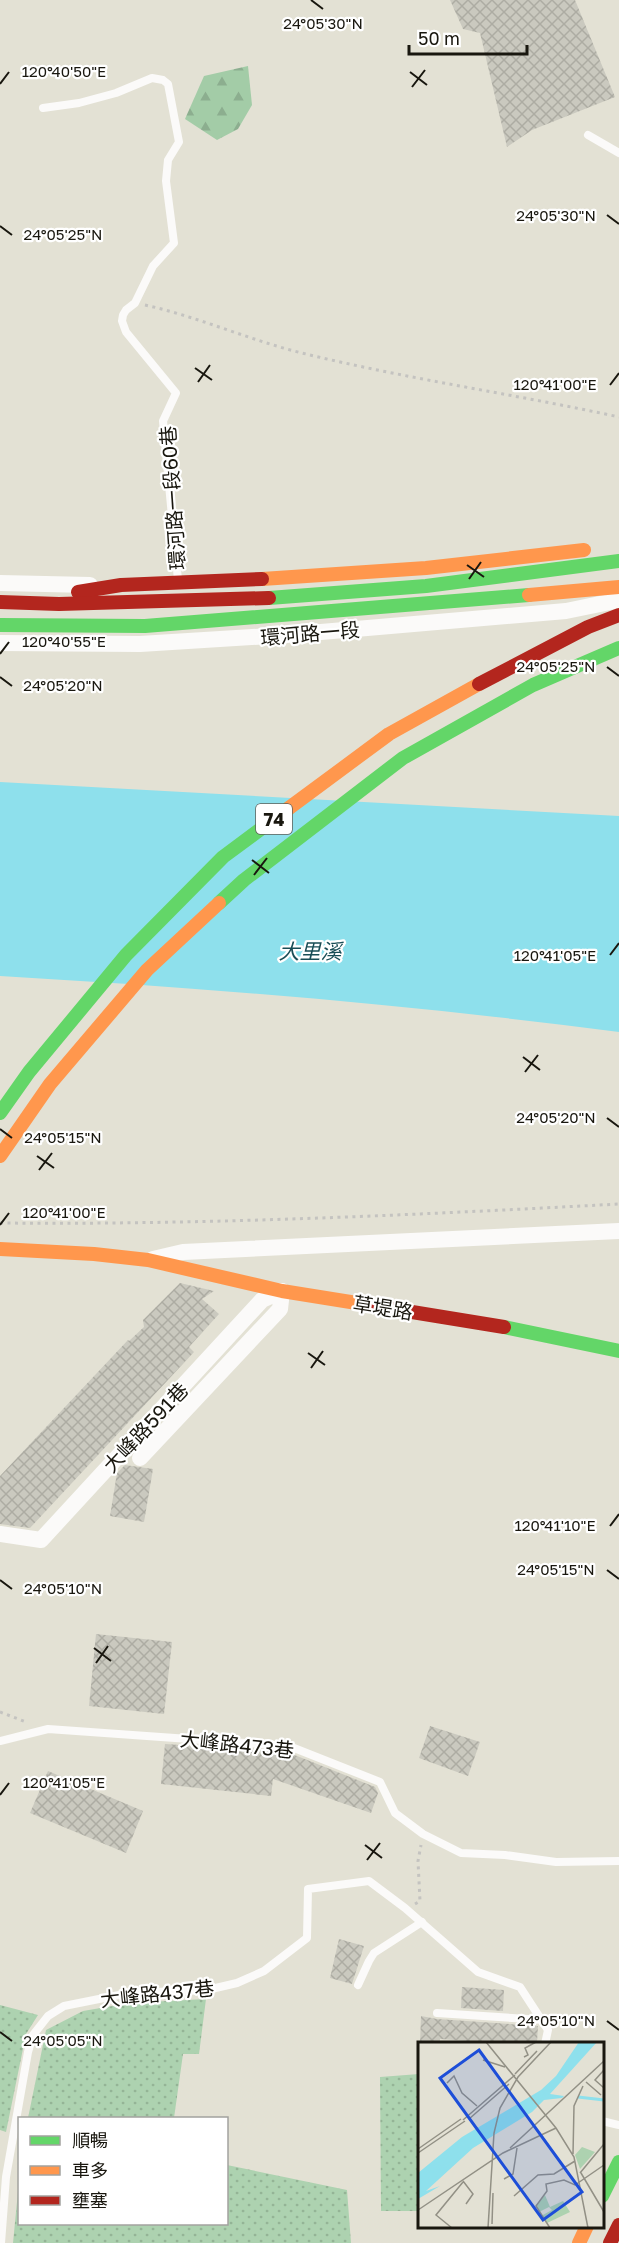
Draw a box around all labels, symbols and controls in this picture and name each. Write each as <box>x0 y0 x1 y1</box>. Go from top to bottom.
text: 24°05'30"N <box>283 14 363 32</box>
scale bar <box>409 18 528 56</box>
text: 50 m <box>418 27 460 49</box>
text: 120°40'50"E <box>22 62 106 80</box>
text: 24°05'30"N <box>516 206 596 224</box>
text: 24°05'25"N <box>24 225 102 243</box>
text: 120°41'00"E <box>513 375 597 393</box>
street label: 環河路一段60巷 <box>155 425 189 571</box>
street label: 環河路一段 <box>259 617 361 649</box>
text: 120°40'55"E <box>22 632 106 650</box>
text: 24°05'25"N <box>517 657 595 675</box>
text: 24°05'20"N <box>23 676 103 694</box>
road number: 74 <box>256 804 292 834</box>
water label: 大里溪 <box>279 938 344 964</box>
text: 120°41'05"E <box>514 946 596 964</box>
text: 24°05'20"N <box>516 1108 596 1126</box>
text: 24°05'15"N <box>24 1128 102 1146</box>
text: 120°41'00"E <box>22 1203 106 1221</box>
street label: 草堤路 <box>351 1290 415 1324</box>
street label: 大峰路591巷 <box>98 1377 192 1477</box>
text: 120°41'10"E <box>514 1516 596 1534</box>
text: 24°05'15"N <box>517 1560 595 1578</box>
text: 24°05'10"N <box>24 1579 102 1597</box>
street label: 大峰路473巷 <box>179 1726 295 1762</box>
text: 120°41'05"E <box>23 1773 105 1791</box>
street label: 大峰路437巷 <box>99 1975 215 2011</box>
text: 24°05'10"N <box>517 2011 595 2029</box>
text: 24°05'05"N <box>23 2031 103 2049</box>
inset map <box>418 2042 604 2228</box>
legend <box>18 2117 228 2225</box>
text: 順暢 <box>72 2129 108 2151</box>
text: 車多 <box>72 2159 108 2181</box>
text: 壅塞 <box>72 2189 108 2211</box>

